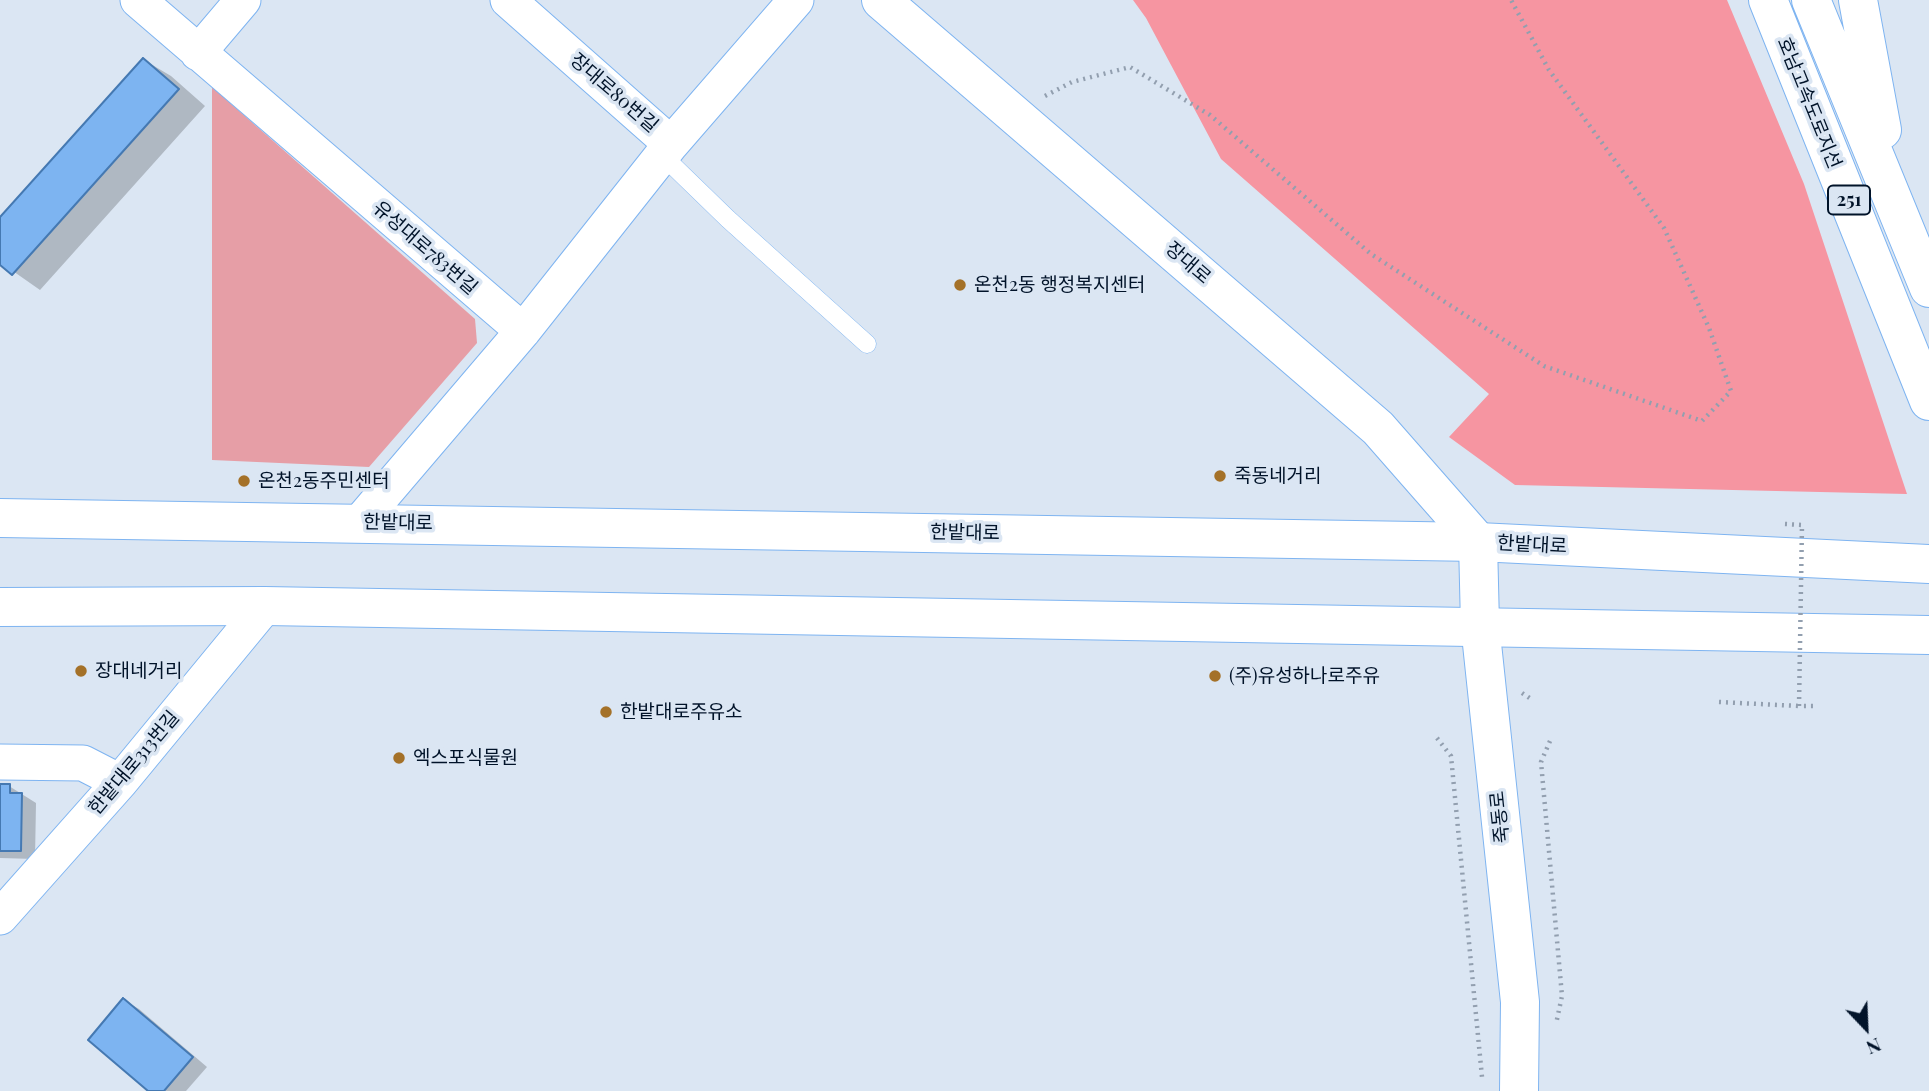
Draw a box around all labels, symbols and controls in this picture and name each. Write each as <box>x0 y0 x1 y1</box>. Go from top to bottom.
street label: 호남고속도로지선 <box>1772 34 1846 172</box>
street label: 장대로80번길 <box>566 49 662 137</box>
road number: 251 <box>1828 186 1870 215</box>
street label: 유성대로783번길 <box>368 196 482 300</box>
street label: 장대로 <box>1161 237 1215 289</box>
place label: 온천2동 행정복지센터 <box>974 274 1145 296</box>
marker: 온천2동 행정복지센터 <box>952 277 968 293</box>
place label: 죽동네거리 <box>1234 465 1321 487</box>
marker: 죽동네거리 <box>1212 468 1228 484</box>
place label: 온천2동주민센터 <box>258 470 389 492</box>
marker: 온천2동주민센터 <box>236 473 252 489</box>
street label: 한밭대로 <box>363 511 433 535</box>
street label: 한밭대로 <box>930 521 1000 545</box>
street label: 한밭대로 <box>1496 532 1568 558</box>
place label: 장대네거리 <box>95 660 182 682</box>
marker: 장대네거리 <box>73 663 89 679</box>
place label: (주)유성하나로주유 <box>1229 665 1380 687</box>
marker: (주)유성하나로주유 <box>1207 668 1223 684</box>
place label: 한밭대로주유소 <box>620 701 742 723</box>
marker: 한밭대로주유소 <box>598 704 614 720</box>
street label: 한밭대로313번길 <box>84 706 184 820</box>
place label: 엑스포식물원 <box>413 747 518 769</box>
marker: 엑스포식물원 <box>391 750 407 766</box>
street label: 죽동로 <box>1486 790 1514 844</box>
north arrow <box>1831 993 1901 1063</box>
text: N <box>1863 1033 1886 1062</box>

